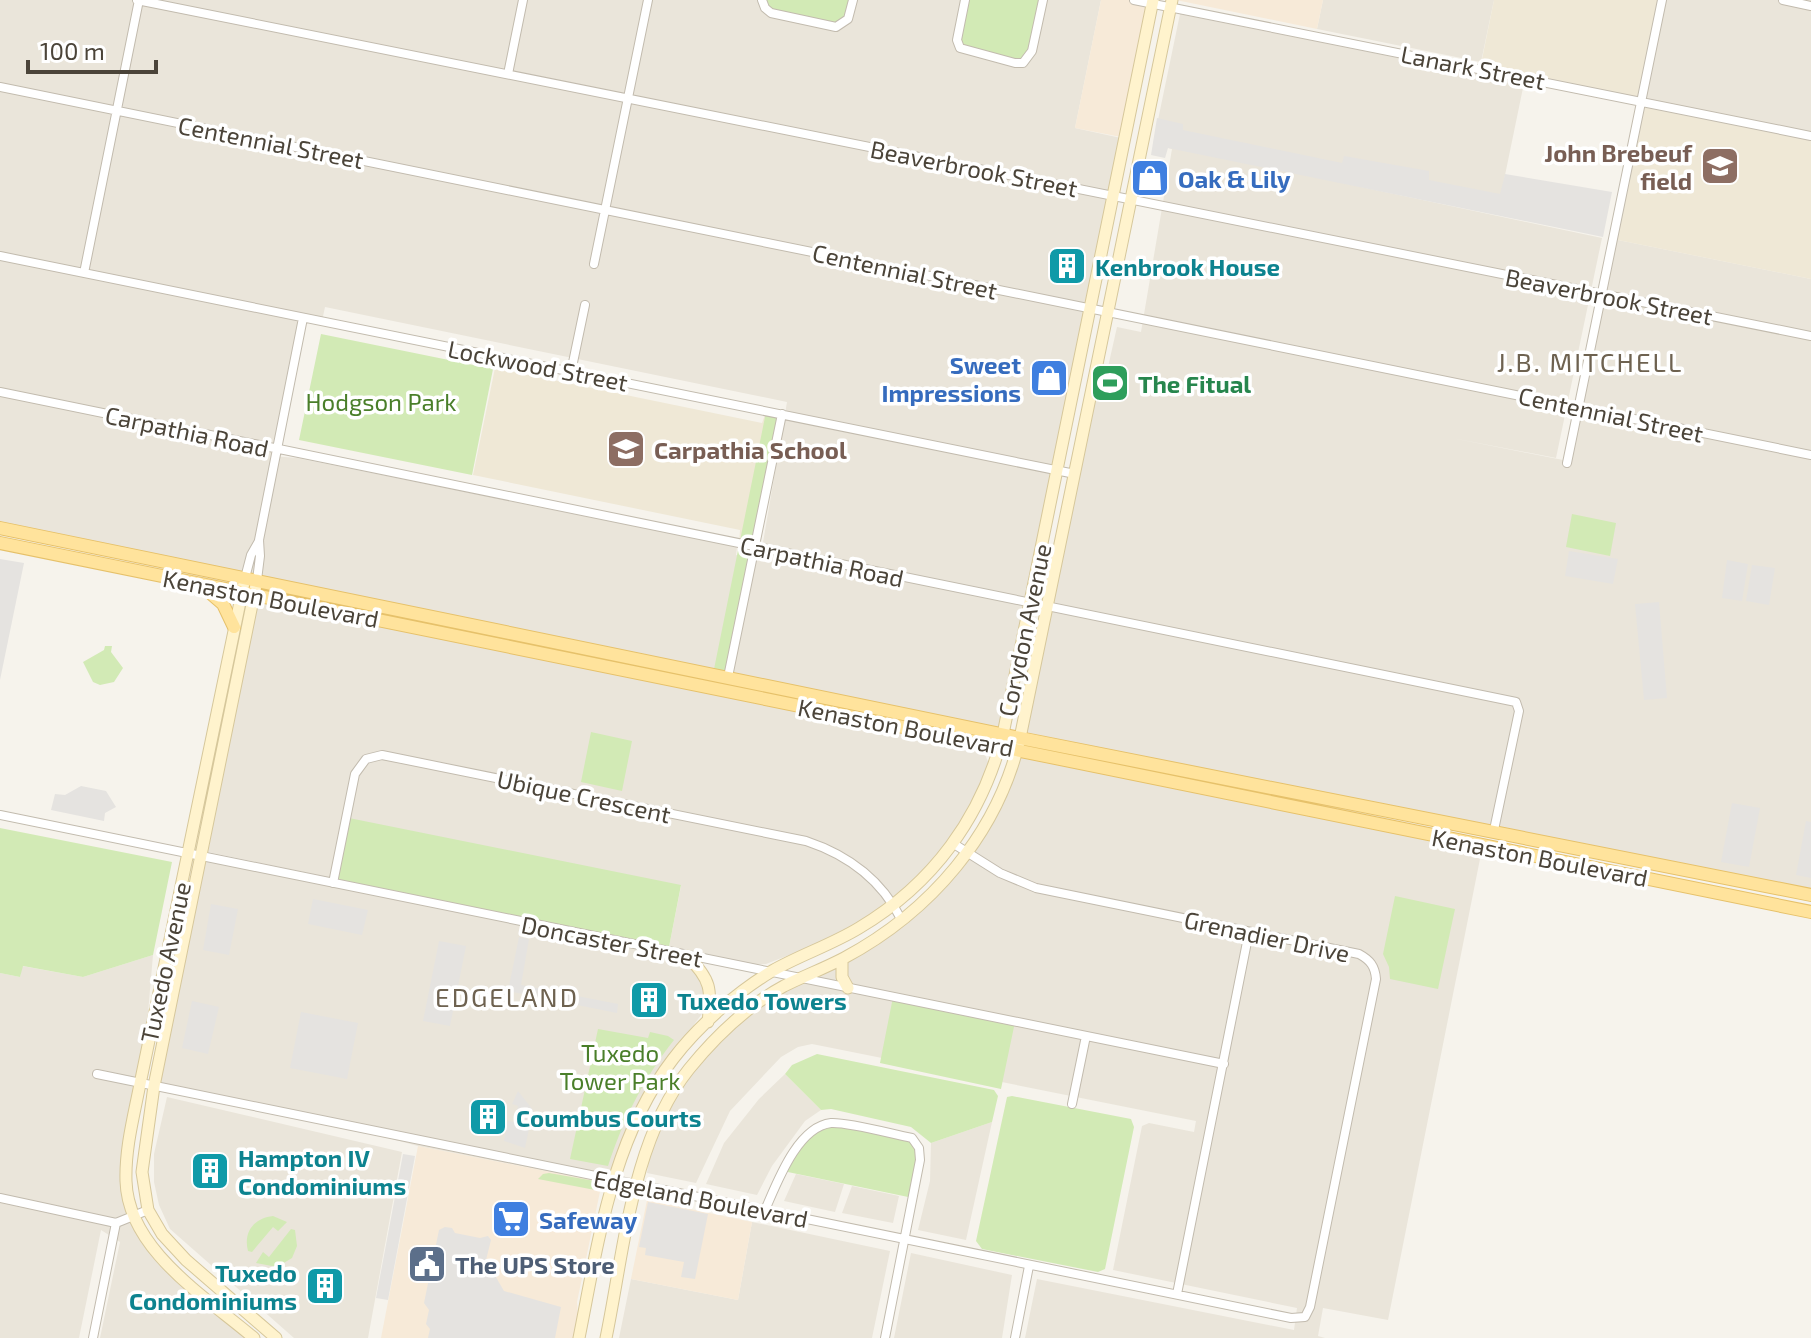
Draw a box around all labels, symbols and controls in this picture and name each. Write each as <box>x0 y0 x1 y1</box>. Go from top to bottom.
scale bar <box>28 24 156 74</box>
text: 100 m <box>40 36 105 65</box>
street label: Lanark Street <box>1398 39 1548 95</box>
street label: Centennial Street <box>176 110 366 174</box>
street label: Beaverbrook Street <box>868 134 1080 202</box>
place label: John Brebeuf field <box>1544 138 1693 195</box>
school or university icon: John Brebeuf field <box>1699 145 1741 187</box>
shop icon: Oak & Lily <box>1129 157 1171 199</box>
place label: Oak & Lily <box>1178 164 1291 193</box>
street label: Centennial Street <box>810 237 1000 305</box>
building icon: Kenbrook House <box>1046 245 1088 287</box>
place label: Kenbrook House <box>1095 252 1280 281</box>
street label: Beaverbrook Street <box>1503 262 1715 330</box>
street label: Lockwood Street <box>446 333 630 397</box>
district label: J.B. MITCHELL <box>1497 346 1683 377</box>
place label: Sweet Impressions <box>881 350 1021 407</box>
shop icon: Sweet Impressions <box>1028 357 1070 399</box>
sports icon: The Fitual <box>1089 362 1131 404</box>
place label: The Fitual <box>1138 369 1251 398</box>
street label: Centennial Street <box>1516 380 1706 448</box>
park label: Hodgson Park <box>305 387 457 416</box>
street label: Carpathia Road <box>103 400 271 462</box>
school or university icon: Carpathia School <box>605 428 647 470</box>
place label: Carpathia School <box>654 435 847 464</box>
street label: Carpathia Road <box>738 530 906 592</box>
street label: Corydon Avenue <box>992 541 1056 719</box>
street label: Kenaston Boulevard <box>161 563 381 633</box>
street label: Kenaston Boulevard <box>796 692 1016 762</box>
street label: Ubique Crescent <box>495 763 673 829</box>
street label: Kenaston Boulevard <box>1430 822 1650 892</box>
street label: Tuxedo Avenue <box>134 879 196 1045</box>
street label: Grenadier Drive <box>1182 904 1352 968</box>
street label: Doncaster Street <box>519 909 705 973</box>
building icon: Tuxedo Towers <box>628 979 670 1021</box>
district label: EDGELAND <box>435 981 579 1012</box>
place label: Tuxedo Towers <box>677 986 847 1015</box>
park label: Tuxedo Tower Park <box>560 1038 680 1095</box>
building icon: Coumbus Courts <box>467 1096 509 1138</box>
place label: Coumbus Courts <box>516 1103 701 1132</box>
place label: Hampton IV Condominiums <box>238 1143 406 1200</box>
building icon: Hampton IV Condominiums <box>189 1150 231 1192</box>
street label: Edgeland Boulevard <box>591 1163 811 1233</box>
supermarket icon: Safeway <box>490 1198 532 1240</box>
place label: Safeway <box>539 1205 638 1234</box>
public building icon: The UPS Store <box>406 1243 448 1285</box>
place label: The UPS Store <box>455 1250 615 1279</box>
place label: Tuxedo Condominiums <box>129 1258 297 1315</box>
building icon: Tuxedo Condominiums <box>304 1265 346 1307</box>

